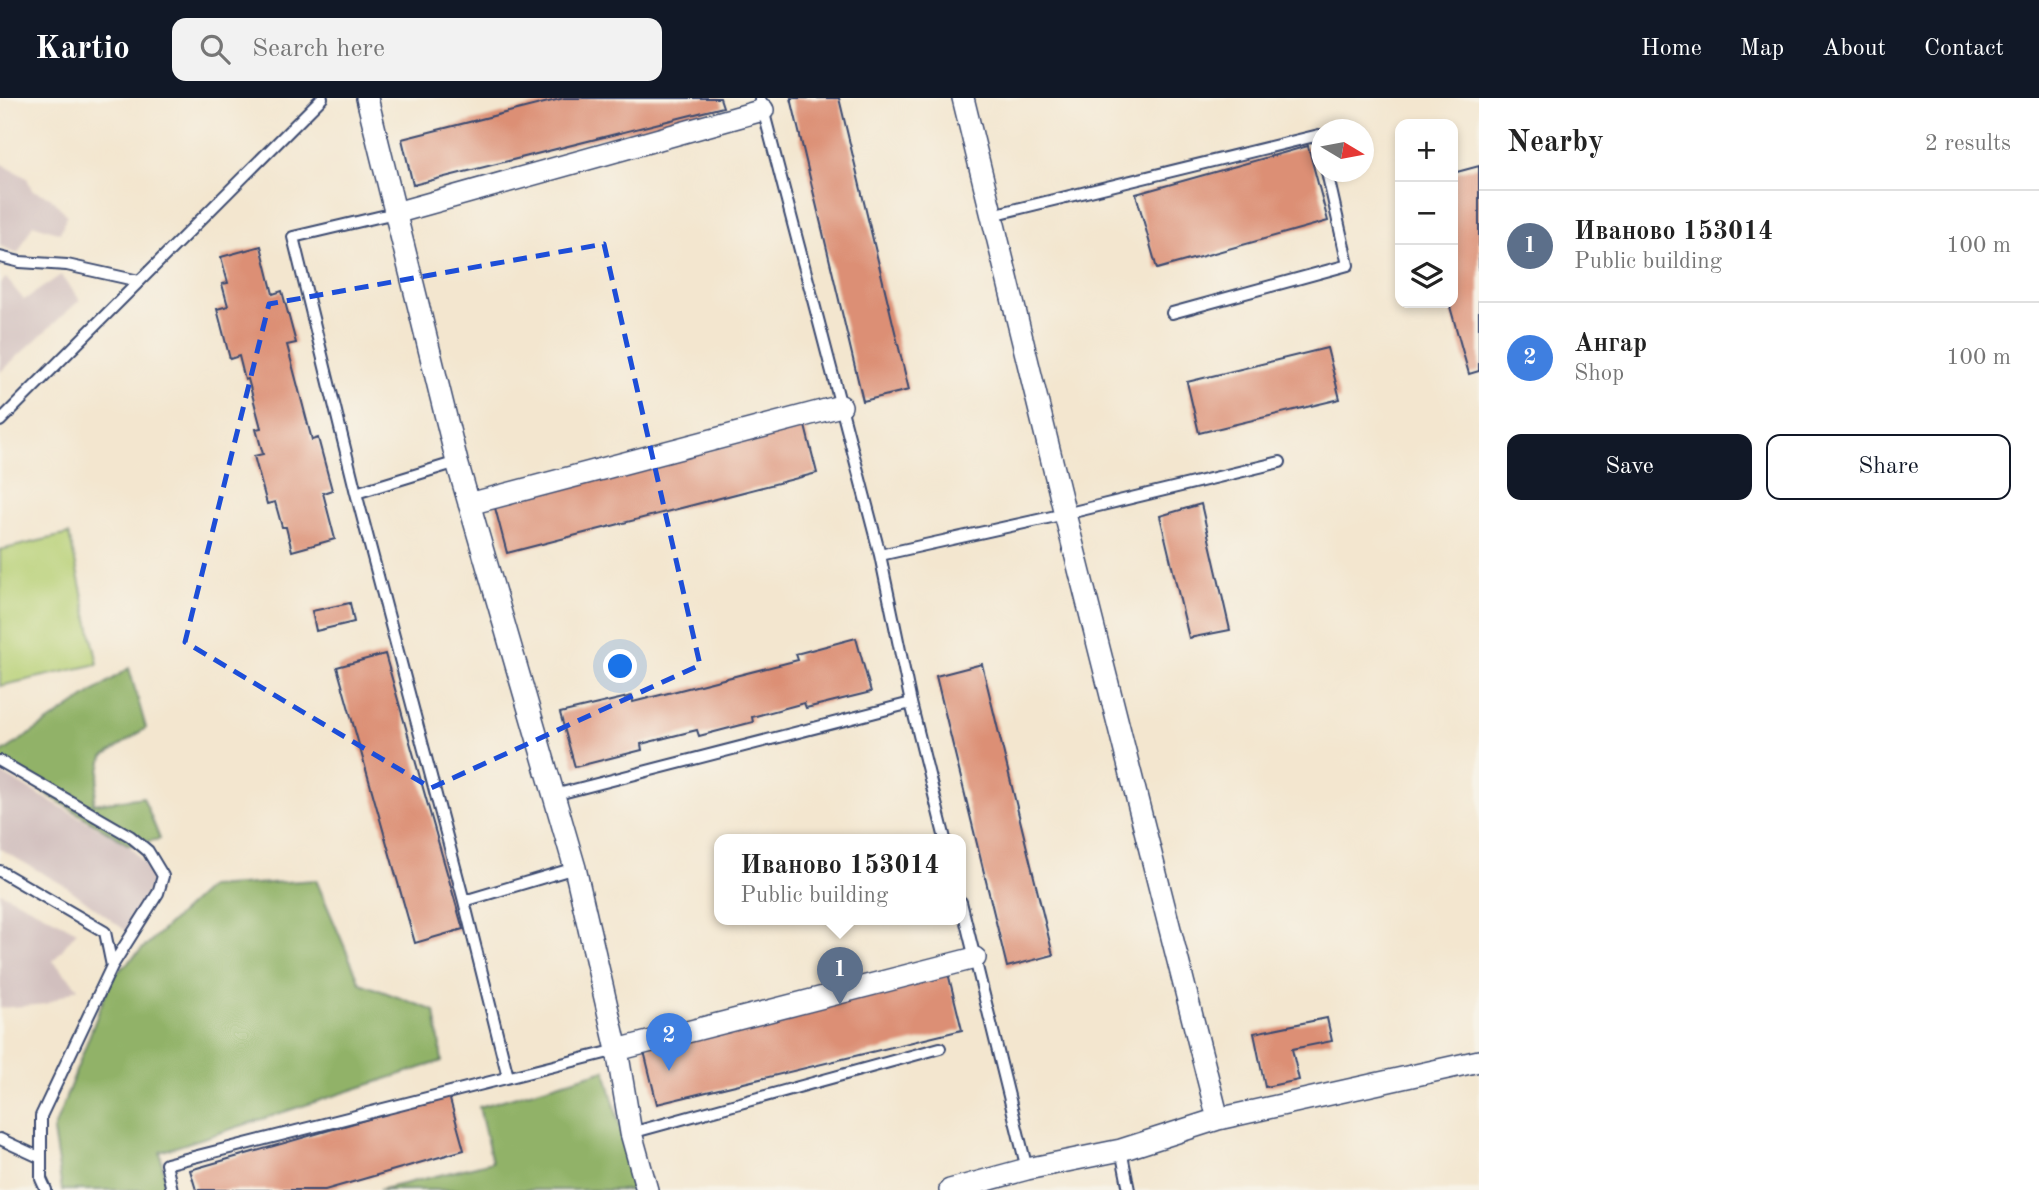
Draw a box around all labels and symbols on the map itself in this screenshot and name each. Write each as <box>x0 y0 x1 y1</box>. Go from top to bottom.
north arrow <box>1311 119 1374 182</box>
your location <box>603 649 637 683</box>
pin: 1 <box>817 947 863 1005</box>
pin: 2 <box>646 1013 692 1071</box>

